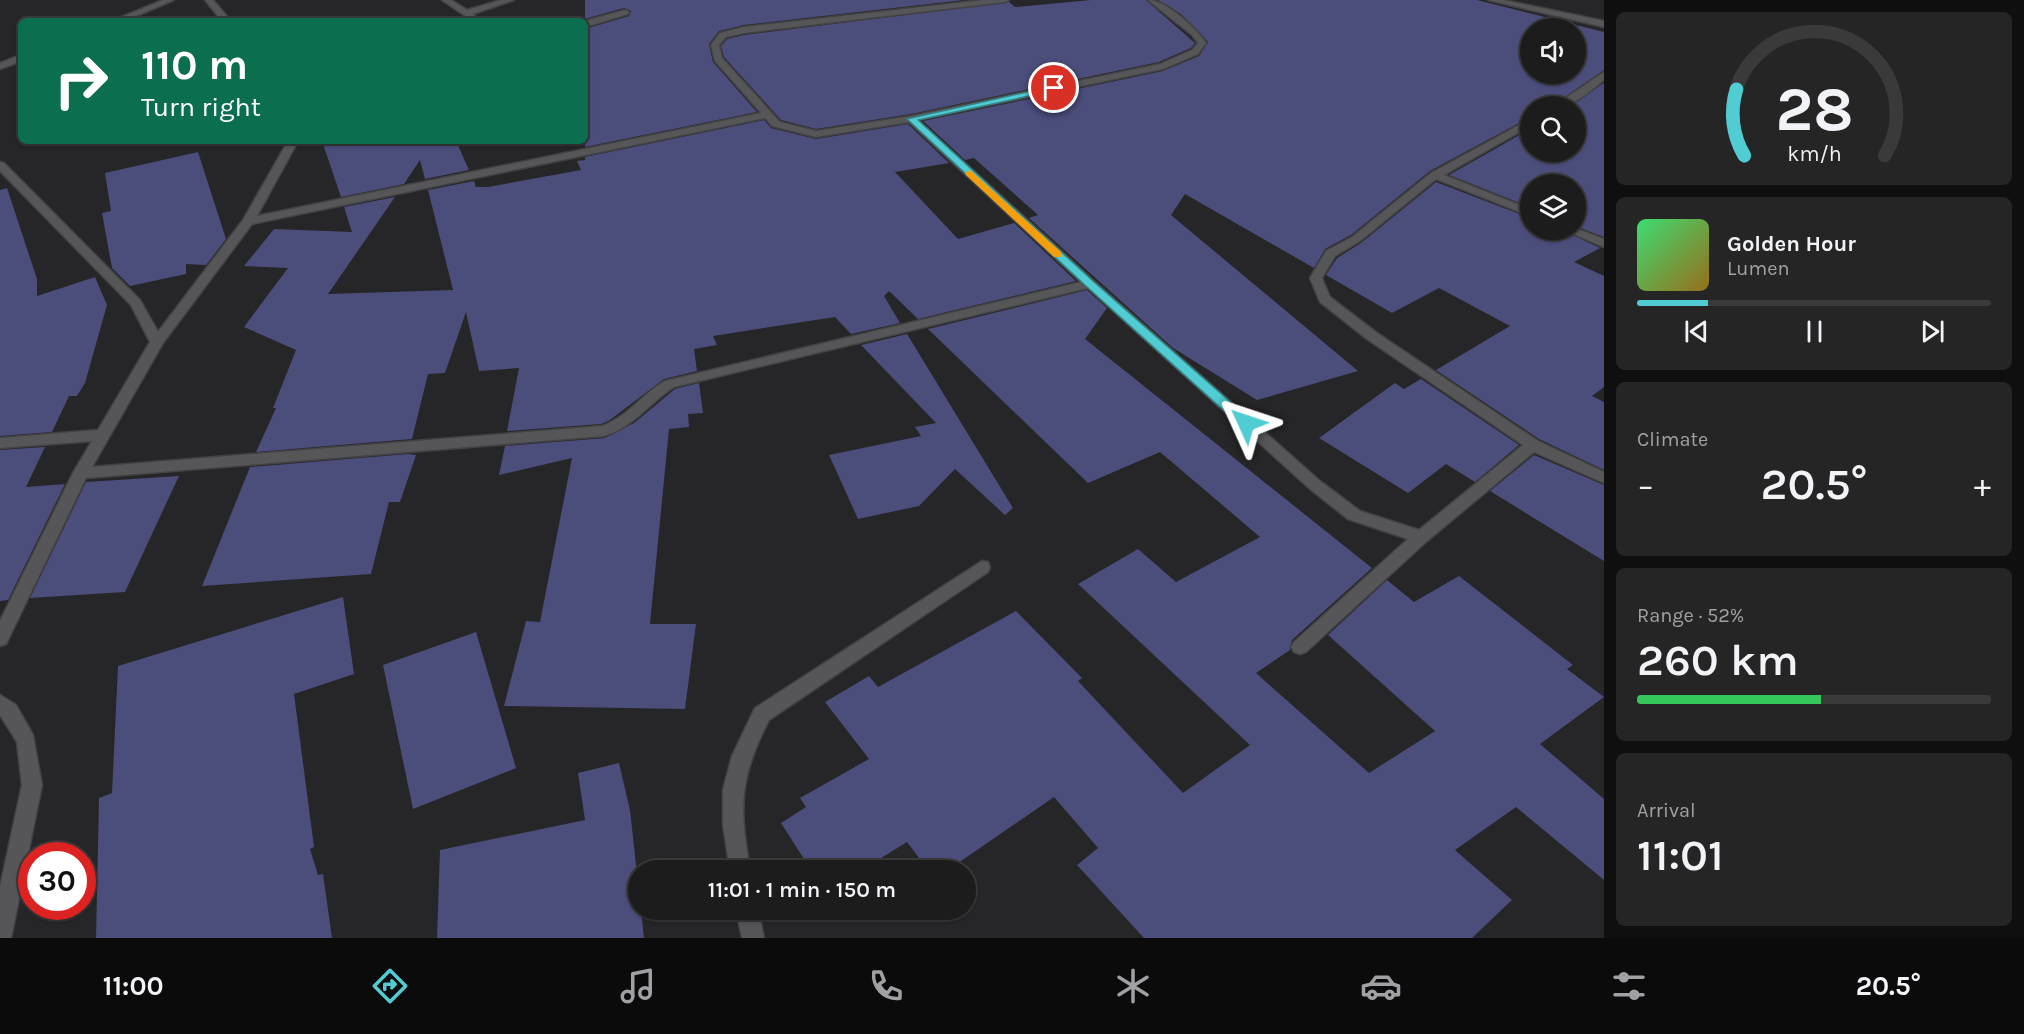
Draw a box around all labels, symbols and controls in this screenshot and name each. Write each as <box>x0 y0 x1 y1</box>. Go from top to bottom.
map controls <box>1520 18 1586 240</box>
button: sound <box>1520 18 1586 84</box>
text: 110 m <box>141 40 248 90</box>
icon: right <box>42 42 120 120</box>
pin <box>1028 62 1079 113</box>
icon: arrive <box>1037 71 1070 104</box>
text: 28 <box>1775 73 1853 146</box>
text: Turn right <box>141 91 261 123</box>
button: search <box>1520 96 1586 162</box>
text: km/h <box>1787 141 1841 166</box>
button: layers <box>1520 174 1586 240</box>
text: Golden Hour <box>1727 231 1856 257</box>
text: Lumen <box>1727 257 1790 280</box>
icon: previous <box>1680 315 1713 348</box>
icon: pause <box>1798 315 1831 348</box>
icon: next <box>1916 315 1949 348</box>
position arrow <box>1214 391 1278 455</box>
text: Climate <box>1637 428 1708 451</box>
text: 20.5° <box>1761 458 1867 510</box>
text: − <box>1637 466 1654 504</box>
text: + <box>1974 466 1991 504</box>
text: Range · 52% <box>1637 604 1744 627</box>
text: 260 km <box>1637 634 1799 686</box>
text: Arrival <box>1637 799 1696 822</box>
text: 11:01 <box>1637 829 1724 881</box>
speed limit sign: 30 <box>18 842 96 920</box>
text: 11:01 · 1 min · 150 m <box>708 877 896 903</box>
icon: directions <box>369 965 411 1007</box>
icon: music <box>617 965 659 1007</box>
icon: phone <box>865 965 907 1007</box>
icon: climate <box>1112 965 1154 1007</box>
icon: car <box>1360 965 1402 1007</box>
icon: filters <box>1608 965 1650 1007</box>
text: 11:00 <box>103 970 164 1002</box>
text: 20.5° <box>1856 970 1921 1002</box>

